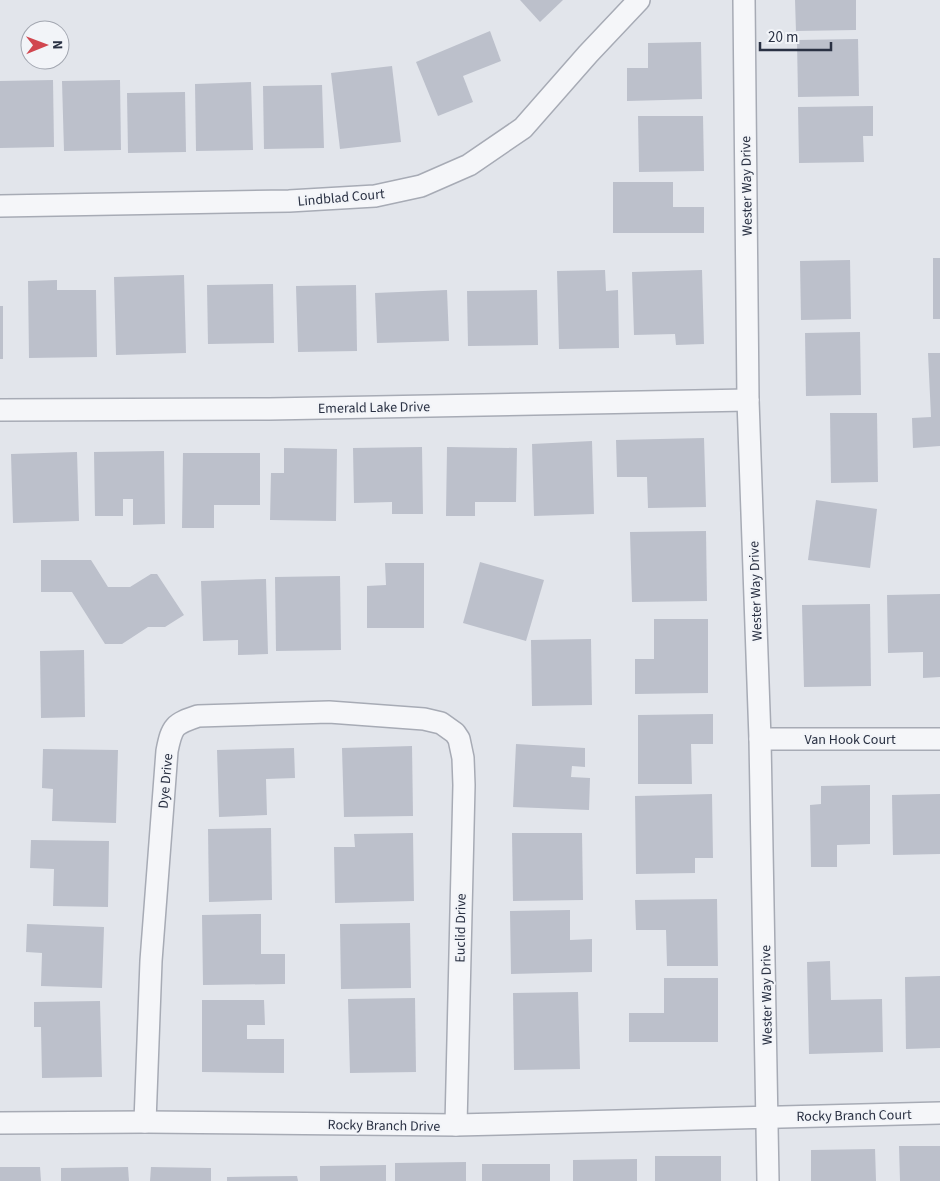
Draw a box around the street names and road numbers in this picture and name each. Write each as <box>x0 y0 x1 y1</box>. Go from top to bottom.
street label: Wester Way Drive <box>736 136 758 236</box>
street label: Lindblad Court <box>297 184 386 212</box>
street label: Emerald Lake Drive <box>318 397 430 419</box>
street label: Wester Way Drive <box>744 541 768 641</box>
street label: Van Hook Court <box>804 730 896 750</box>
street label: Dye Drive <box>154 753 178 809</box>
street label: Euclid Drive <box>450 893 472 963</box>
street label: Wester Way Drive <box>756 945 778 1045</box>
street label: Rocky Branch Court <box>796 1105 912 1127</box>
street label: Rocky Branch Drive <box>327 1115 441 1137</box>

